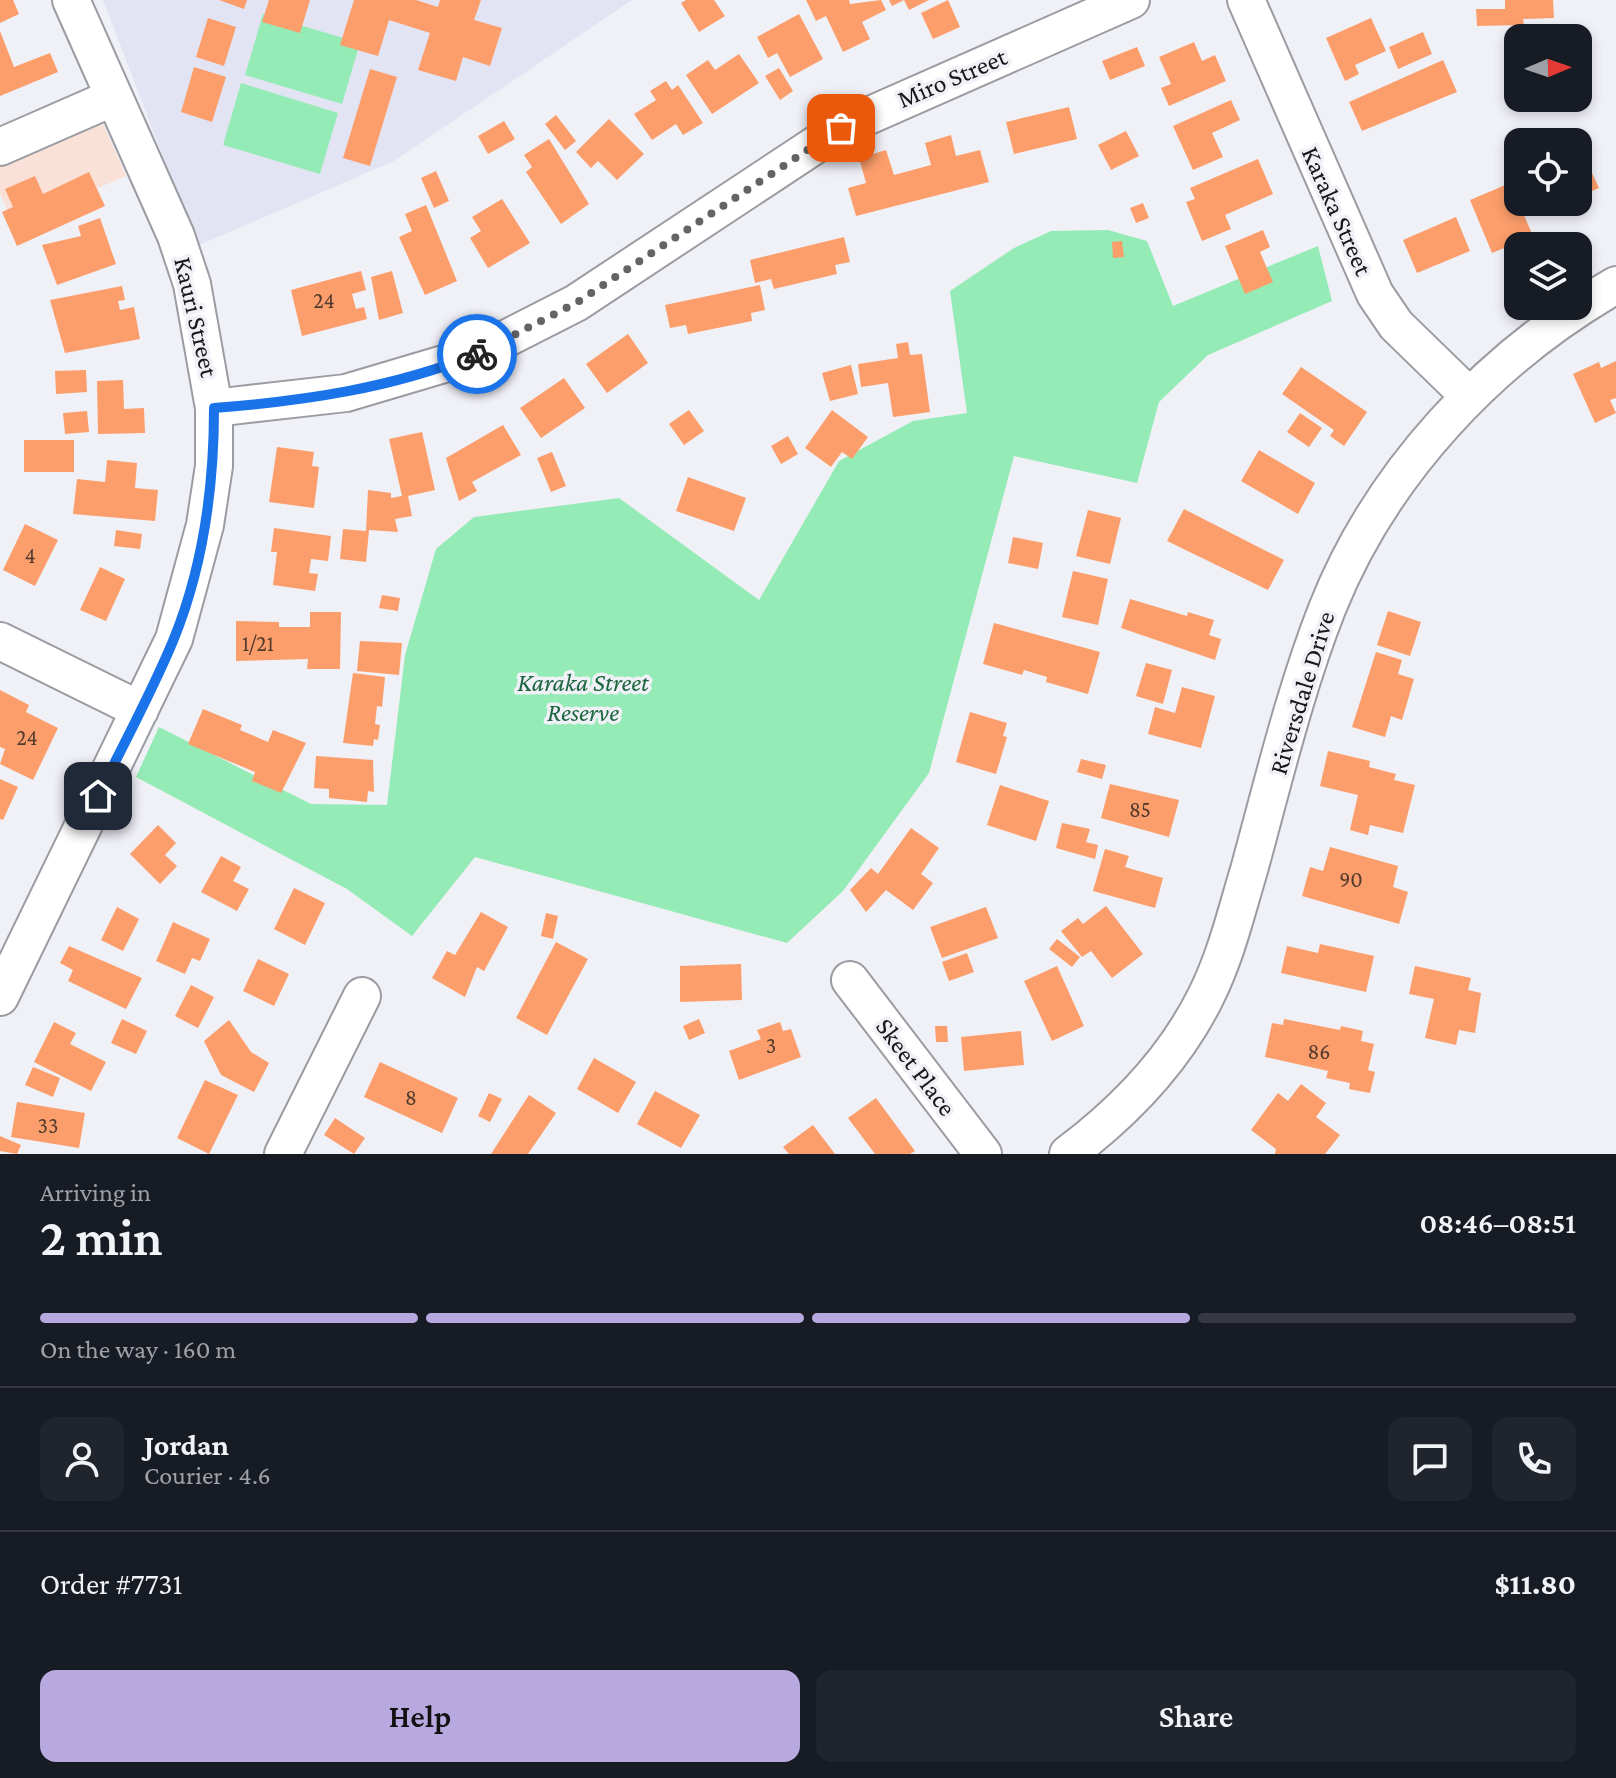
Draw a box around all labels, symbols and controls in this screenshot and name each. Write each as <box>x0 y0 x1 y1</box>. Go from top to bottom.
north arrow <box>1504 24 1592 112</box>
map controls <box>1504 24 1592 320</box>
street label: Miro Street <box>893 42 1011 114</box>
pin <box>807 94 875 162</box>
icon: bag <box>819 106 863 150</box>
button: locate <box>1504 128 1592 216</box>
street label: Karaka Street <box>1296 142 1378 280</box>
button: layers <box>1504 232 1592 320</box>
street label: Kauri Street <box>168 254 224 380</box>
house number: 24 <box>313 288 335 313</box>
courier <box>437 314 517 394</box>
icon: bike <box>455 332 499 376</box>
house number: 4 <box>24 543 36 568</box>
street label: Riversdale Drive <box>1263 608 1341 778</box>
house number: 1/21 <box>242 631 274 656</box>
park label: Karaka Street Reserve <box>517 668 649 727</box>
house number: 24 <box>16 725 38 750</box>
pin <box>64 762 132 830</box>
icon: home <box>76 774 120 818</box>
house number: 85 <box>1129 797 1151 822</box>
house number: 90 <box>1339 867 1363 892</box>
street label: Skeet Place <box>870 1012 962 1122</box>
house number: 3 <box>766 1033 776 1058</box>
house number: 86 <box>1307 1039 1331 1064</box>
house number: 8 <box>405 1085 417 1110</box>
house number: 33 <box>38 1113 58 1138</box>
text: Arriving in <box>40 1178 151 1207</box>
text: 08:46–08:51 <box>1419 1206 1576 1239</box>
text: 2 min <box>40 1208 163 1266</box>
text: On the way · 160 m <box>40 1335 236 1364</box>
button: person <box>40 1417 124 1501</box>
button: chat <box>1388 1417 1472 1501</box>
button: phone <box>1492 1417 1576 1501</box>
text: Jordan <box>144 1428 229 1461</box>
text: Courier · 4.6 <box>144 1461 271 1490</box>
text: Order #7731 <box>40 1567 182 1600</box>
text: $11.80 <box>1495 1567 1576 1600</box>
button: Help <box>40 1670 800 1762</box>
button: Share <box>816 1670 1576 1762</box>

